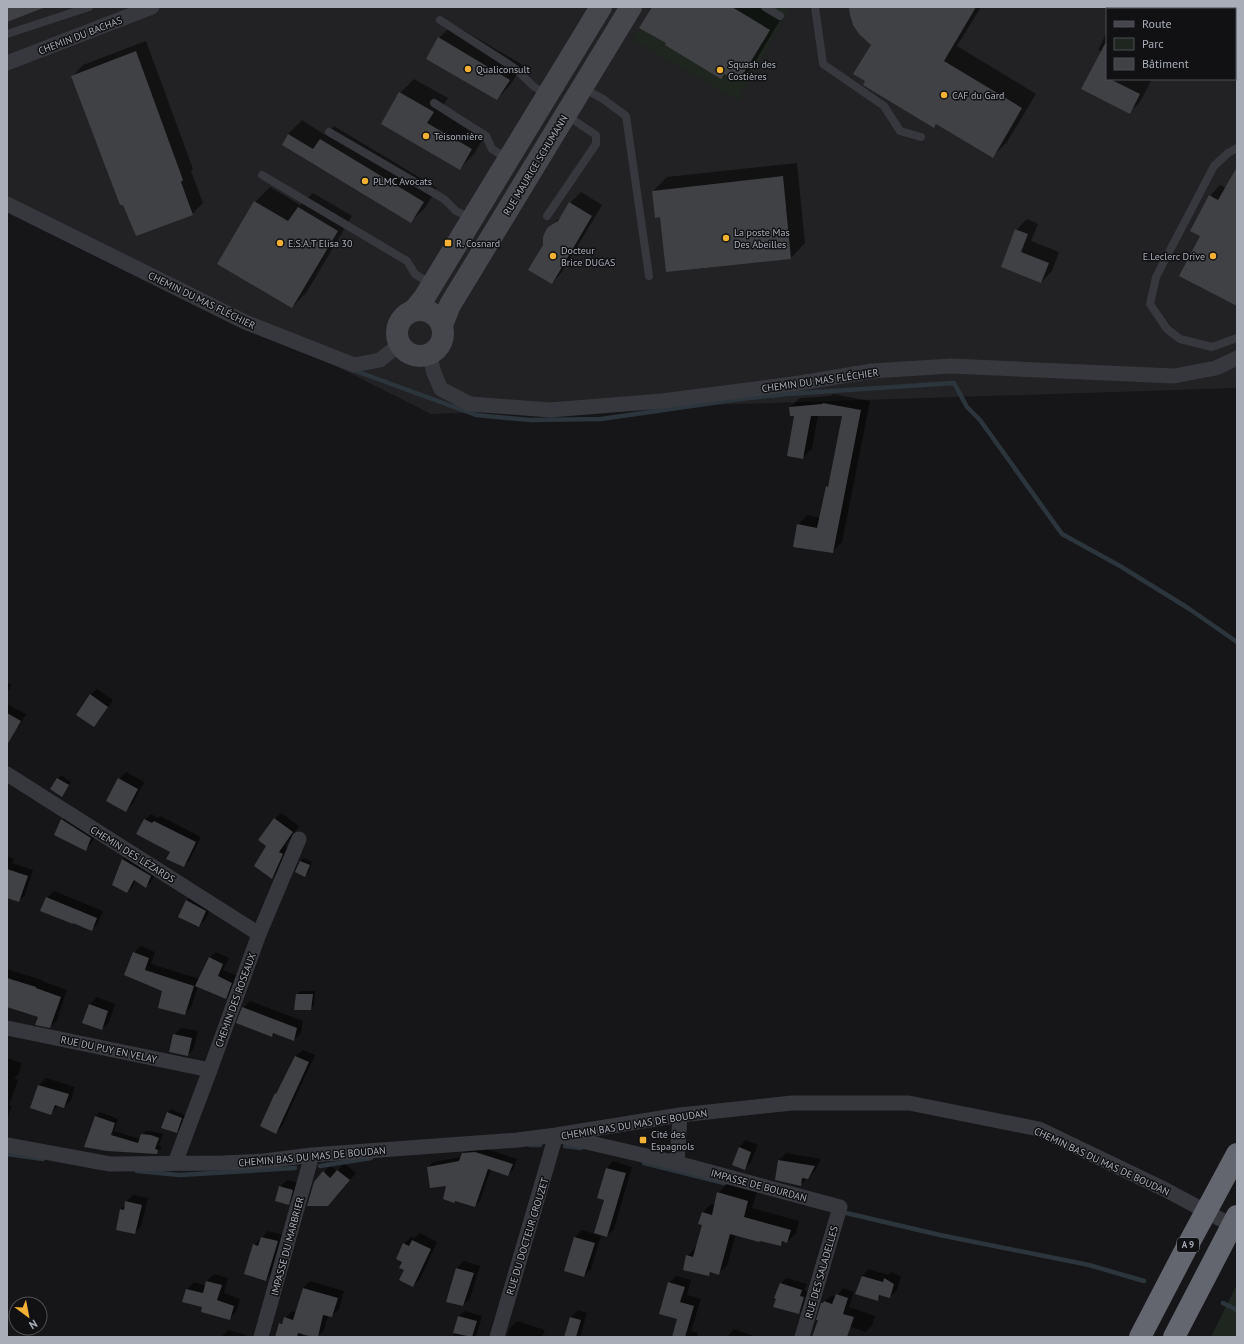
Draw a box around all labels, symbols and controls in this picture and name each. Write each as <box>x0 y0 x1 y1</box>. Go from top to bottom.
legend <box>1106 8 1236 80</box>
street label: CHEMIN DU BACHAS <box>36 13 124 57</box>
text: Route <box>1142 16 1172 31</box>
text: Parc <box>1142 36 1164 51</box>
text: Bâtiment <box>1142 56 1189 71</box>
place label: Squash des Costières <box>728 58 776 83</box>
place label: Qualiconsult <box>476 63 530 76</box>
marker: Qualiconsult <box>463 64 473 74</box>
marker: Squash des Costières <box>715 65 725 75</box>
place label: CAF du Gard <box>952 89 1004 102</box>
marker: CAF du Gard <box>939 90 949 100</box>
street label: RUE MAURICE SCHUMANN <box>500 113 571 218</box>
place label: Teisonnière <box>434 130 483 143</box>
marker: Teisonnière <box>421 131 431 141</box>
place label: PLMC Avocats <box>373 175 432 188</box>
marker: PLMC Avocats <box>360 176 370 186</box>
place label: La poste Mas Des Abeilles <box>734 226 790 251</box>
marker: La poste Mas Des Abeilles <box>721 233 731 243</box>
place label: E.S.A.T Elisa 30 <box>288 237 353 250</box>
place label: R. Cosnard <box>456 237 500 250</box>
marker: E.S.A.T Elisa 30 <box>275 238 285 248</box>
marker: R. Cosnard <box>443 238 453 248</box>
place label: Docteur Brice DUGAS <box>561 244 615 269</box>
place label: E.Leclerc Drive <box>1143 250 1205 263</box>
marker: Docteur Brice DUGAS <box>548 251 558 261</box>
marker: E.Leclerc Drive <box>1208 251 1218 261</box>
street label: CHEMIN DU MAS FLÉCHIER <box>146 269 258 332</box>
street label: CHEMIN DU MAS FLÉCHIER <box>761 366 879 395</box>
street label: CHEMIN DES LÉZARDS <box>88 823 177 886</box>
street label: CHEMIN DES ROSEAUX <box>212 951 259 1049</box>
street label: RUE DU PUY EN VELAY <box>60 1033 158 1066</box>
street label: CHEMIN BAS DU MAS DE BOUDAN <box>560 1107 708 1142</box>
street label: CHEMIN BAS DU MAS DE BOUDAN <box>1032 1124 1172 1199</box>
place label: Cité des Espagnols <box>651 1128 694 1153</box>
marker: Cité des Espagnols <box>638 1135 648 1145</box>
street label: CHEMIN BAS DU MAS DE BOUDAN <box>238 1144 386 1169</box>
street label: IMPASSE DE BOURDAN <box>709 1166 808 1205</box>
street label: RUE DU DOCTEUR CROUZET <box>503 1175 552 1296</box>
street label: IMPASSE DU MARBRIER <box>268 1195 307 1297</box>
street label: RUE DES SALADELLES <box>802 1224 841 1320</box>
road number: A 9 <box>1177 1238 1199 1252</box>
north arrow <box>8 1296 48 1336</box>
text: N <box>27 1317 40 1332</box>

